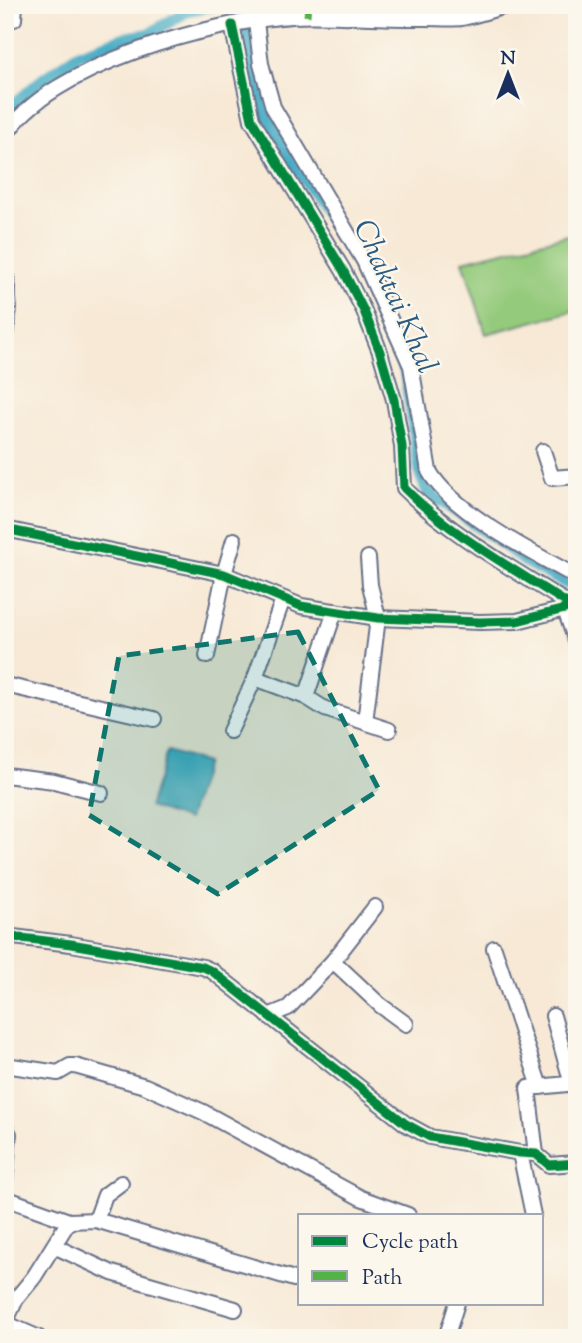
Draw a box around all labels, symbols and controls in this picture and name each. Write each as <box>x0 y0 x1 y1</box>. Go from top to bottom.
north arrow <box>474 38 544 108</box>
text: N <box>500 46 516 73</box>
water label: Chaktai Khal <box>341 213 447 381</box>
legend <box>298 1214 544 1304</box>
text: Cycle path <box>362 1228 459 1258</box>
text: Path <box>362 1264 403 1294</box>

